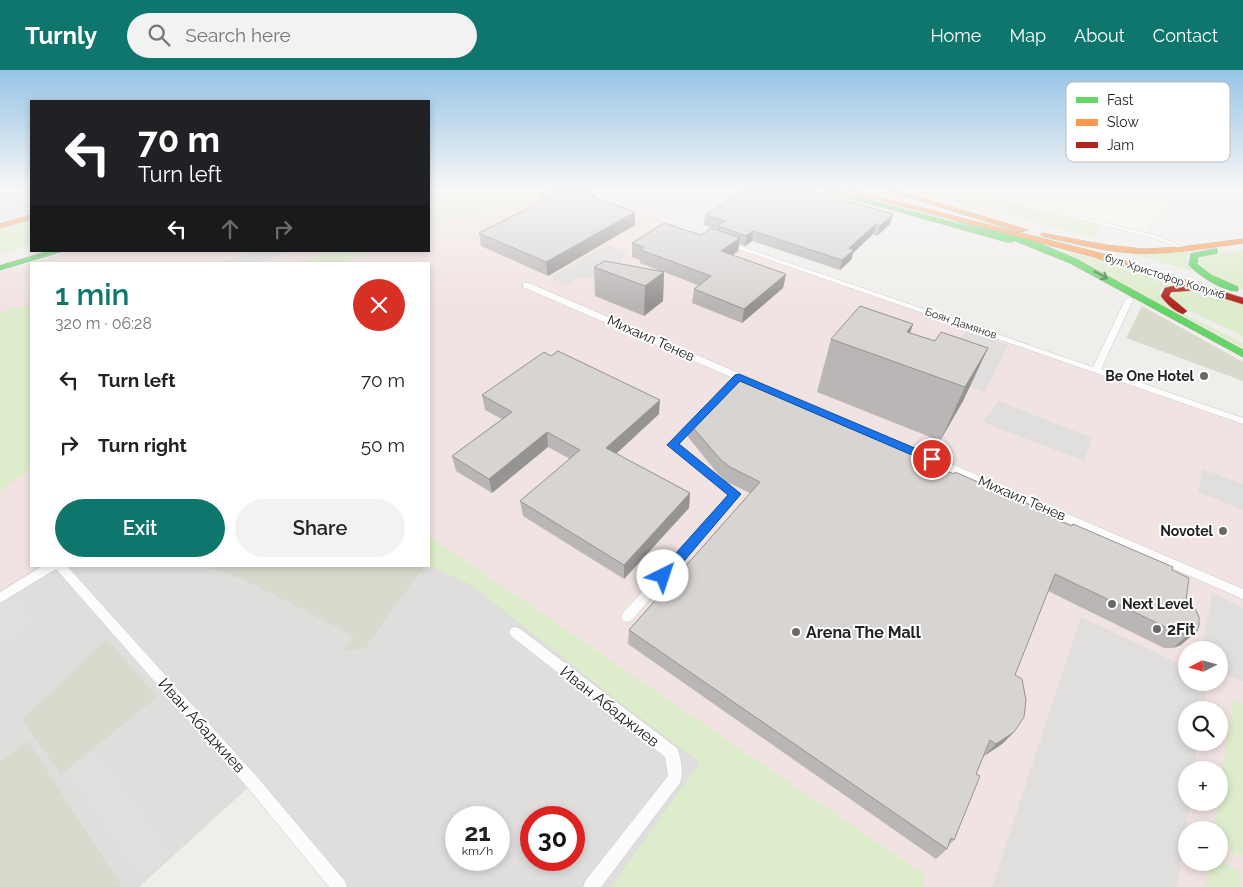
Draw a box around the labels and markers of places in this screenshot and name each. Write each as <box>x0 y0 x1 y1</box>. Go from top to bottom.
place label: Be One Hotel <box>1105 368 1195 384</box>
marker: Be One Hotel <box>1198 370 1210 382</box>
pin <box>911 438 953 480</box>
place label: Novotel <box>1160 523 1214 539</box>
marker: Novotel <box>1217 525 1229 537</box>
place label: Next Level <box>1122 596 1194 612</box>
marker: Next Level <box>1106 598 1118 610</box>
place label: 2Fit <box>1167 620 1195 639</box>
place label: Arena The Mall <box>806 623 922 642</box>
marker: 2Fit <box>1151 623 1163 635</box>
marker: Arena The Mall <box>790 626 802 638</box>

